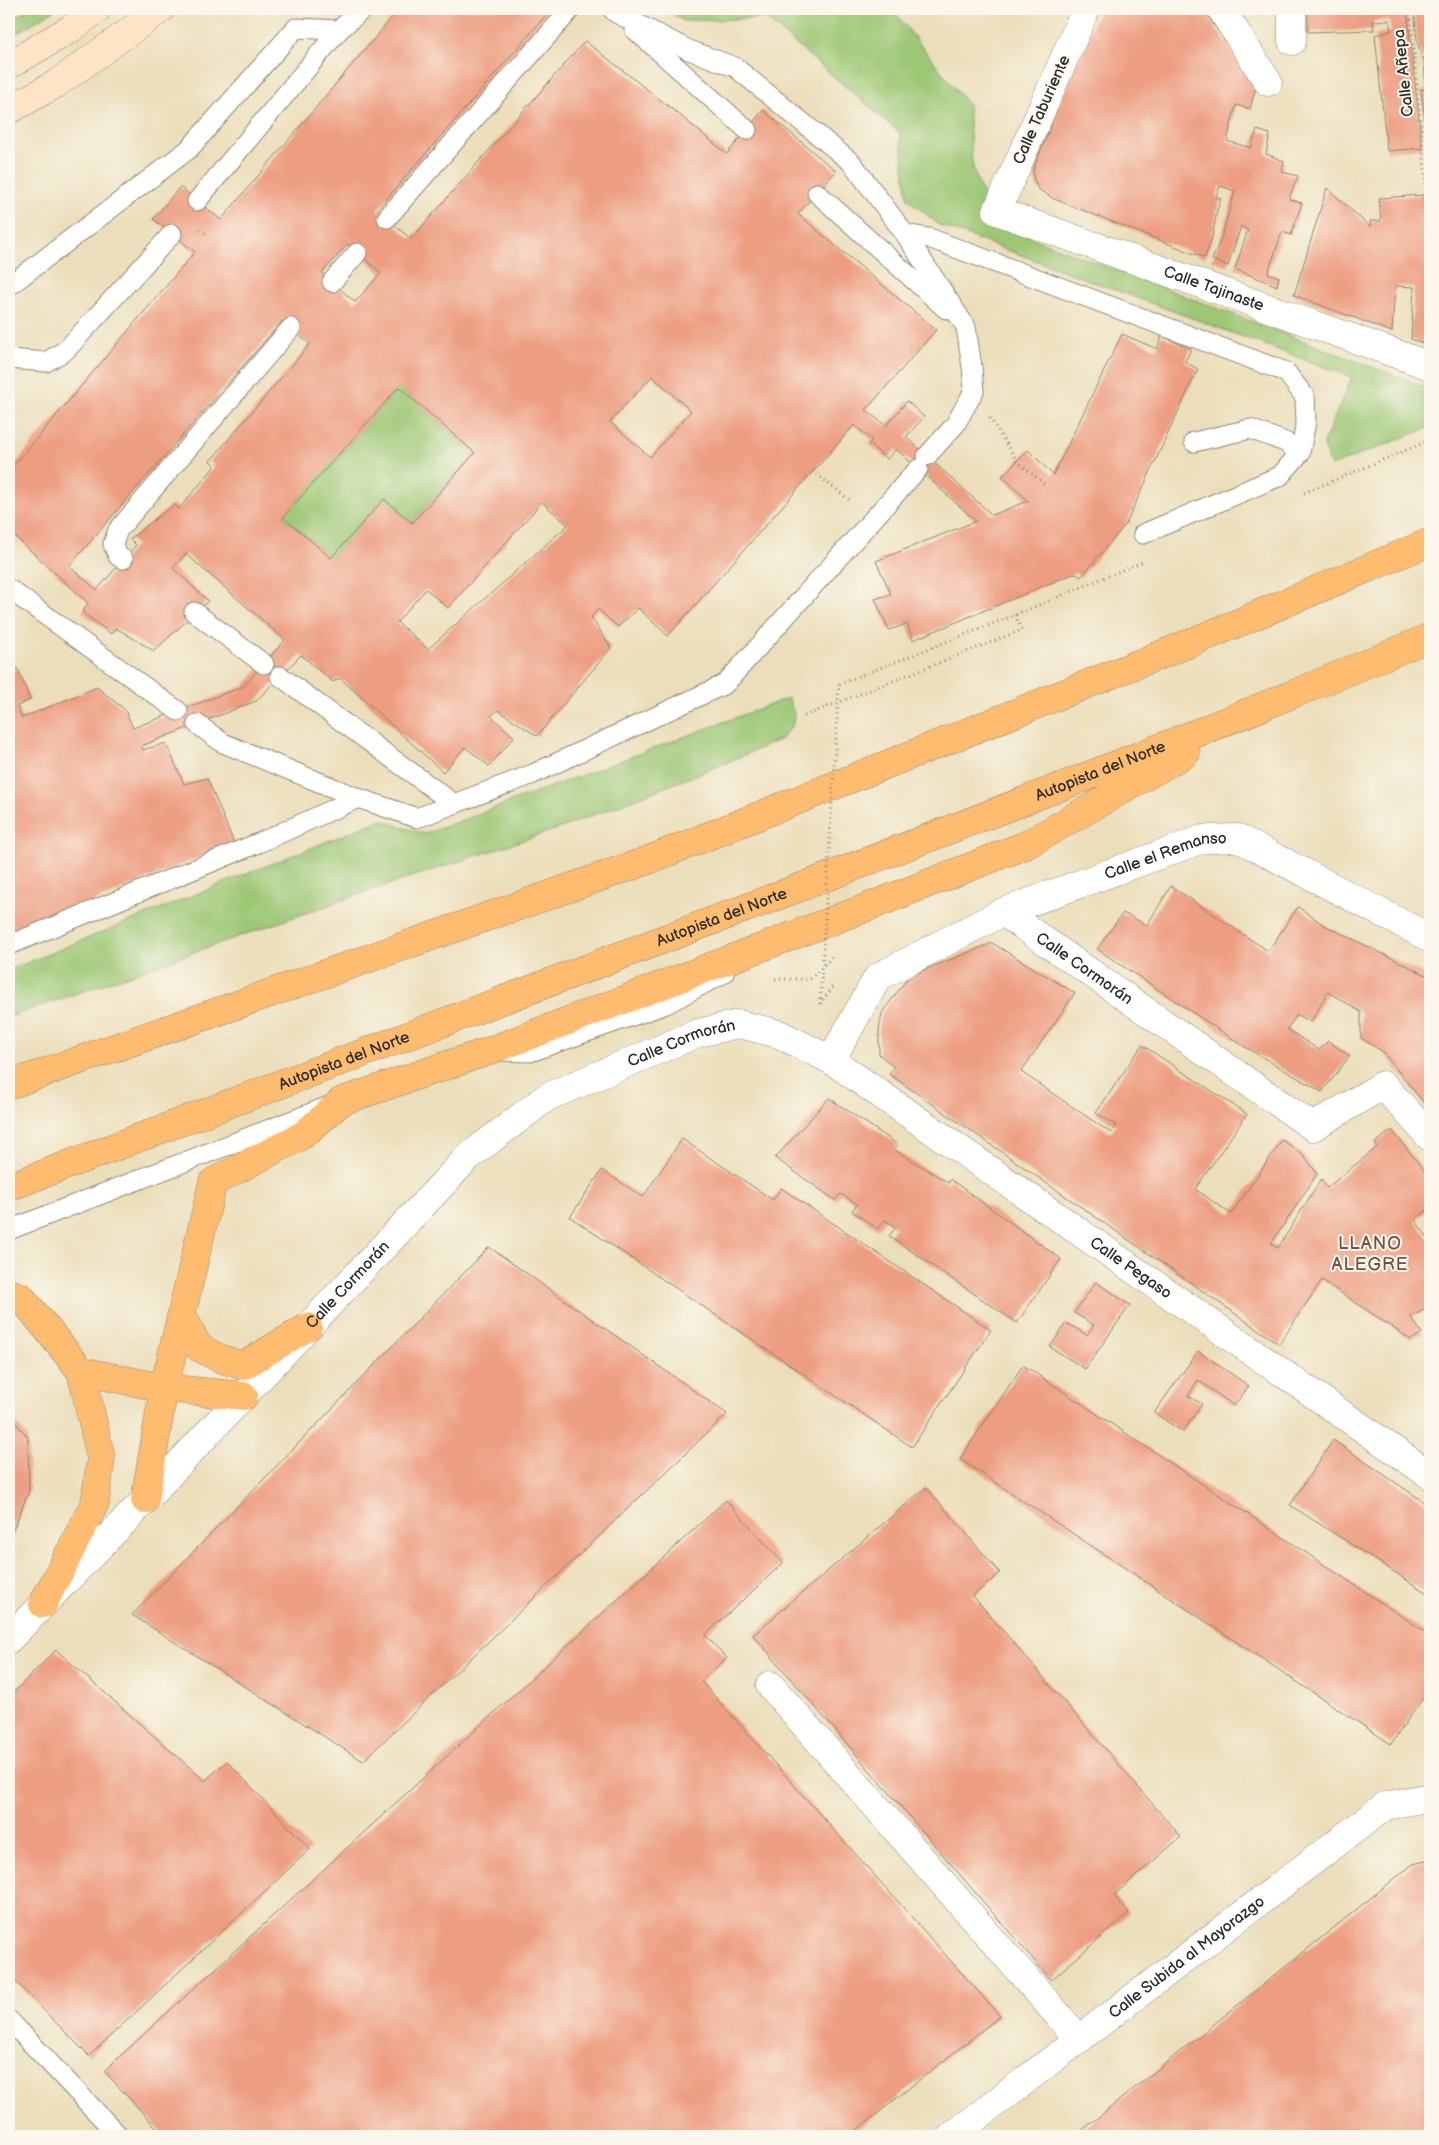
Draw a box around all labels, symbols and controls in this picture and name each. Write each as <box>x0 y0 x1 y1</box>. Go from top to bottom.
street label: Calle Añepa <box>1390 28 1418 118</box>
street label: Calle Taburiente <box>1009 52 1075 168</box>
street label: Calle Tajinaste <box>1161 262 1267 315</box>
street label: Autopista del Norte <box>1033 737 1169 805</box>
street label: Calle el Remanso <box>1102 829 1227 884</box>
street label: Autopista del Norte <box>654 884 790 951</box>
street label: Calle Cormorán <box>1032 928 1136 1009</box>
street label: Calle Cormorán <box>625 1016 737 1071</box>
street label: Autopista del Norte <box>276 1027 413 1094</box>
street label: Calle Pegaso <box>1086 1233 1176 1303</box>
district label: LLANO ALEGRE <box>1331 1233 1409 1275</box>
street label: Calle Cormorán <box>302 1237 393 1333</box>
street label: Calle Subida al Mayorazgo <box>1105 1892 1268 2023</box>

